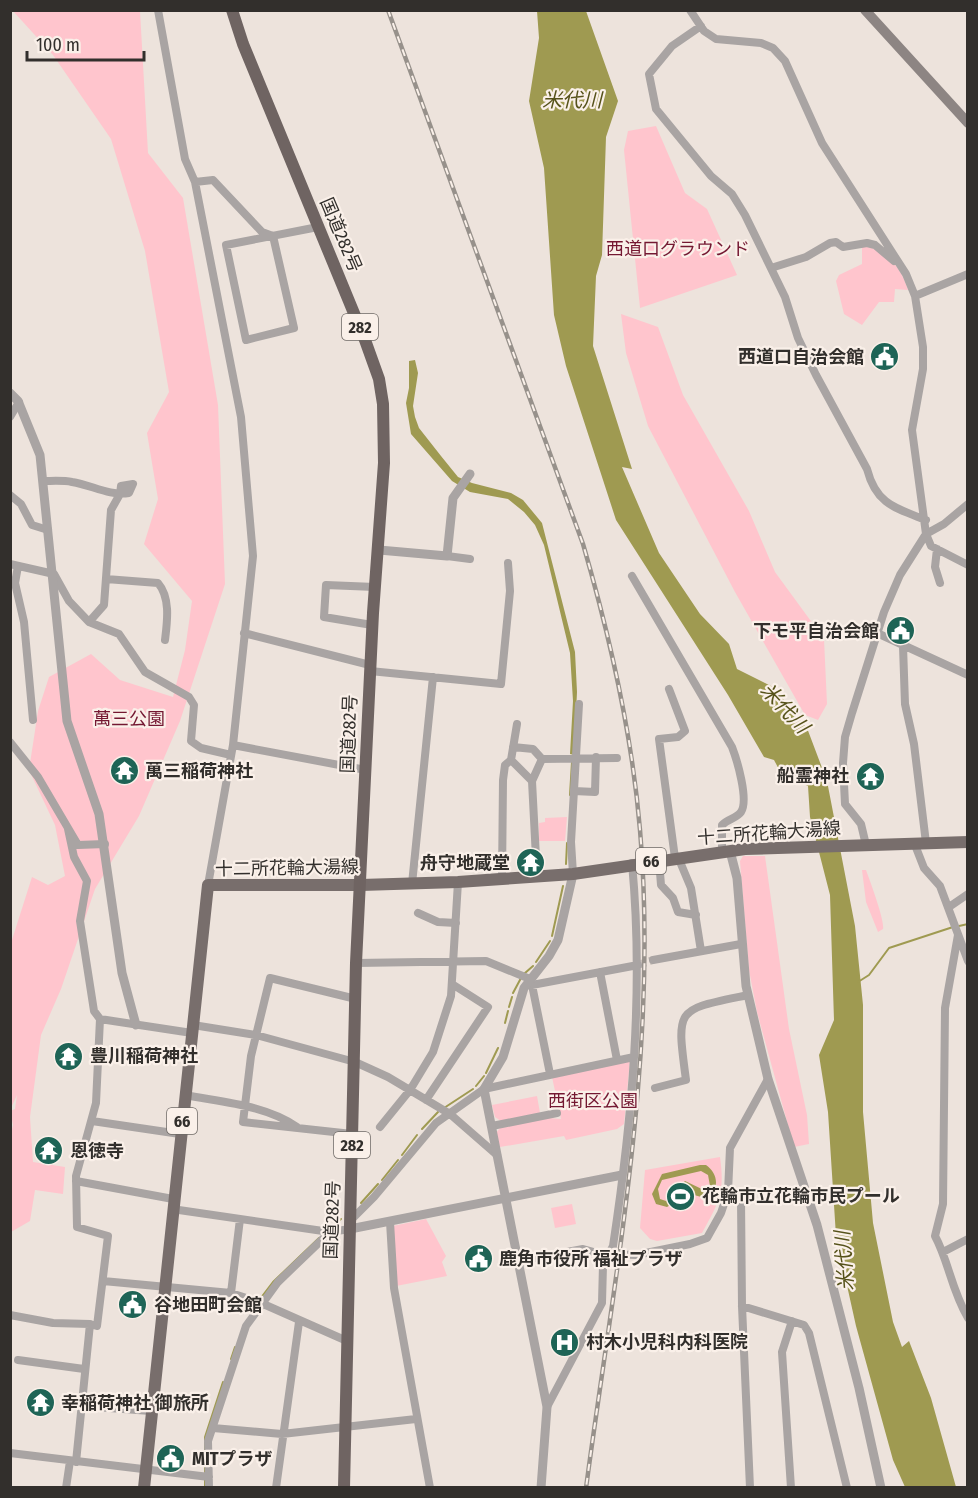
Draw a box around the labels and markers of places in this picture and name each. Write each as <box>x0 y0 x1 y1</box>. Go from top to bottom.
public building icon: 西道口自治会館 <box>869 341 901 373</box>
place label: 西道口自治会館 <box>738 346 864 368</box>
public building icon: 下モ平自治会館 <box>884 615 916 647</box>
place label: 下モ平自治会館 <box>753 620 879 642</box>
temple icon: 萬三稲荷神社 <box>108 755 140 787</box>
place label: 萬三稲荷神社 <box>145 760 253 782</box>
temple icon: 船霊神社 <box>854 760 886 792</box>
place label: 船霊神社 <box>777 765 849 787</box>
temple icon: 舟守地蔵堂 <box>515 847 547 879</box>
place label: 舟守地蔵堂 <box>420 852 510 874</box>
temple icon: 豊川稲荷神社 <box>53 1040 85 1072</box>
place label: 豊川稲荷神社 <box>90 1045 198 1067</box>
temple icon: 恩徳寺 <box>33 1135 65 1167</box>
place label: 恩徳寺 <box>70 1140 124 1162</box>
sports icon: 花輪市立花輪市民プール <box>665 1180 697 1212</box>
place label: 花輪市立花輪市民プール <box>702 1185 900 1207</box>
public building icon: 鹿角市役所 福祉プラザ <box>462 1243 494 1275</box>
place label: 鹿角市役所 福祉プラザ <box>499 1248 683 1270</box>
public building icon: 谷地田町会館 <box>117 1289 149 1321</box>
place label: 谷地田町会館 <box>154 1294 262 1316</box>
hospital icon: 村木小児科内科医院 <box>549 1326 581 1358</box>
place label: 村木小児科内科医院 <box>586 1331 748 1353</box>
temple icon: 幸稲荷神社 御旅所 <box>24 1387 56 1419</box>
place label: 幸稲荷神社 御旅所 <box>61 1392 209 1414</box>
public building icon: MITプラザ <box>155 1443 187 1475</box>
place label: MITプラザ <box>192 1448 273 1470</box>

